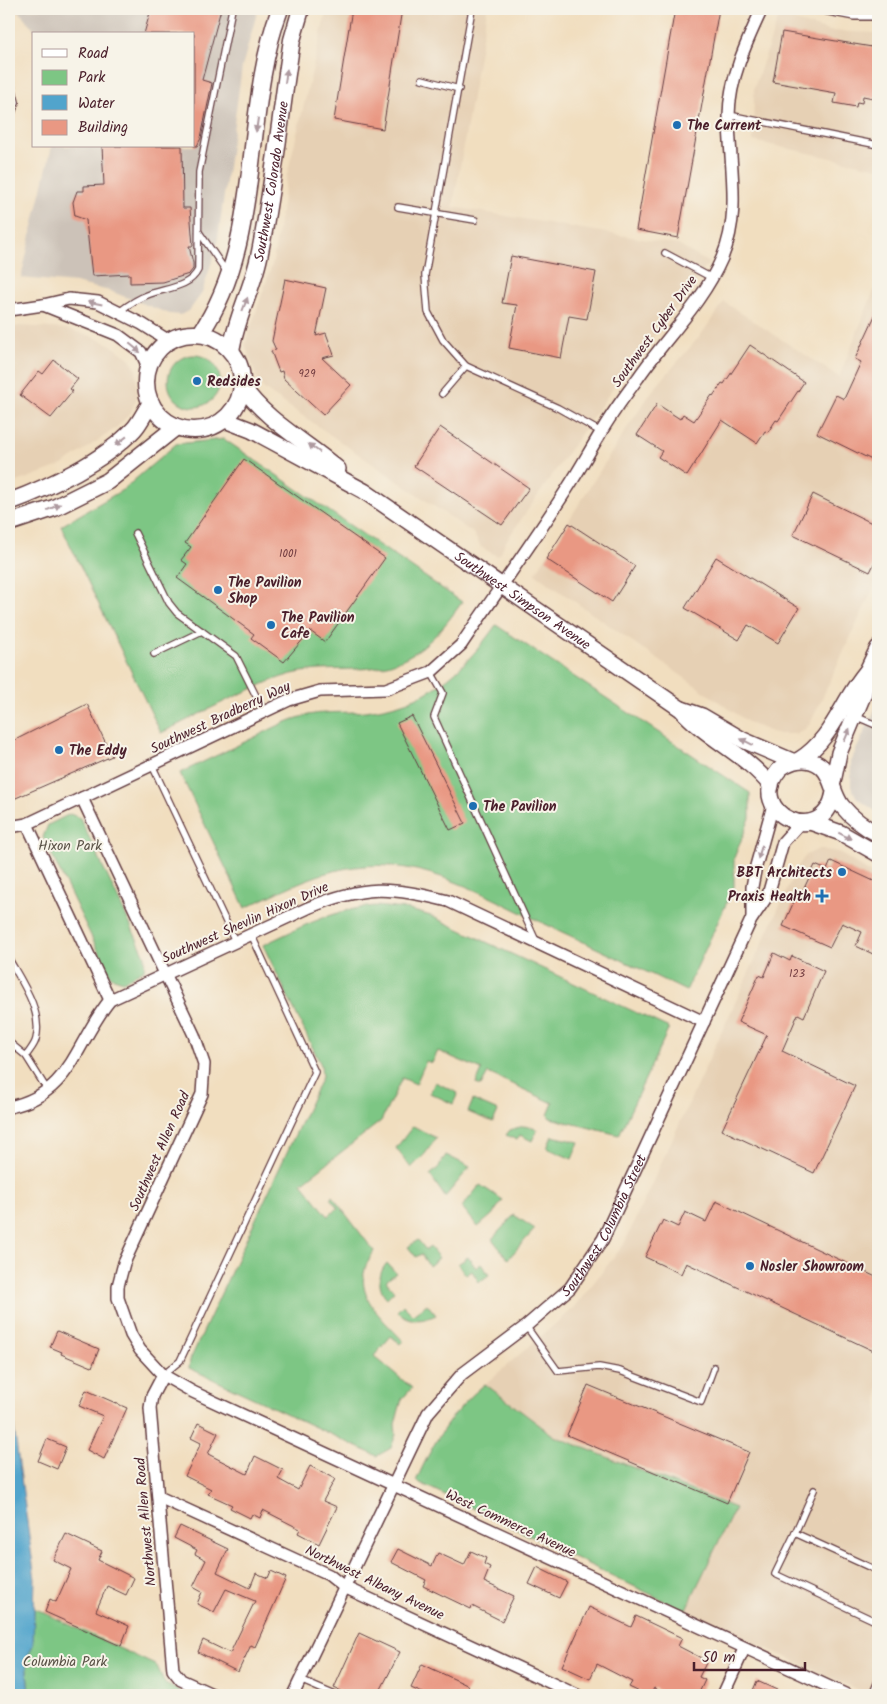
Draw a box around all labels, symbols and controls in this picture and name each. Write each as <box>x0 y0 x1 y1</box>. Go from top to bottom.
legend <box>32 32 195 148</box>
text: Road <box>78 42 109 66</box>
text: Park <box>78 66 106 90</box>
one-way arrow <box>283 67 291 83</box>
text: Water <box>78 92 115 116</box>
street label: Southwest Colorado Avenue <box>248 99 295 264</box>
place label: The Current <box>687 115 762 137</box>
text: Building <box>78 116 128 140</box>
one-way arrow <box>253 117 261 133</box>
marker: The Current <box>671 119 683 131</box>
street label: Southwest Cyber Drive <box>606 270 704 392</box>
one-way arrow <box>241 297 249 311</box>
one-way arrow <box>87 299 102 307</box>
one-way arrow <box>128 342 141 353</box>
house number: 929 <box>298 365 316 383</box>
place label: Redsides <box>207 371 261 393</box>
marker: Redsides <box>191 375 203 387</box>
one-way arrow <box>114 435 127 446</box>
one-way arrow <box>307 443 321 453</box>
one-way arrow <box>47 502 62 511</box>
house number: 1001 <box>279 545 297 563</box>
street label: Southwest Simpson Avenue <box>449 546 596 656</box>
place label: The Pavilion Shop <box>228 572 302 610</box>
marker: The Pavilion Shop <box>212 584 224 596</box>
place label: The Pavilion Cafe <box>281 607 355 645</box>
marker: The Pavilion Cafe <box>265 619 277 631</box>
street label: Southwest Bradberry Way <box>147 676 295 760</box>
one-way arrow <box>843 728 851 742</box>
one-way arrow <box>740 738 755 746</box>
place label: The Eddy <box>69 740 128 762</box>
marker: The Eddy <box>53 744 65 756</box>
place label: The Pavilion <box>483 796 557 818</box>
marker: The Pavilion <box>467 800 479 812</box>
one-way arrow <box>838 832 852 840</box>
park label: Hixon Park <box>38 835 102 857</box>
one-way arrow <box>755 845 763 860</box>
place label: BBT Architects <box>736 862 832 884</box>
marker: BBT Architects <box>836 866 848 878</box>
street label: Southwest Shevlin Hixon Drive <box>159 876 333 970</box>
place label: Praxis Health <box>728 886 811 908</box>
marker: Praxis Health <box>815 889 829 903</box>
house number: 123 <box>789 965 805 983</box>
street label: Southwest Allen Road <box>124 1087 197 1215</box>
street label: Southwest Columbia Street <box>557 1150 653 1303</box>
place label: Nosler Showroom <box>760 1256 865 1278</box>
marker: Nosler Showroom <box>744 1260 756 1272</box>
street label: Northwest Allen Road <box>129 1456 163 1587</box>
street label: West Commerce Avenue <box>442 1484 580 1564</box>
street label: Northwest Albany Avenue <box>301 1540 449 1627</box>
scale bar <box>694 1639 806 1671</box>
text: 50 m <box>702 1646 736 1670</box>
park label: Columbia Park <box>23 1651 108 1673</box>

